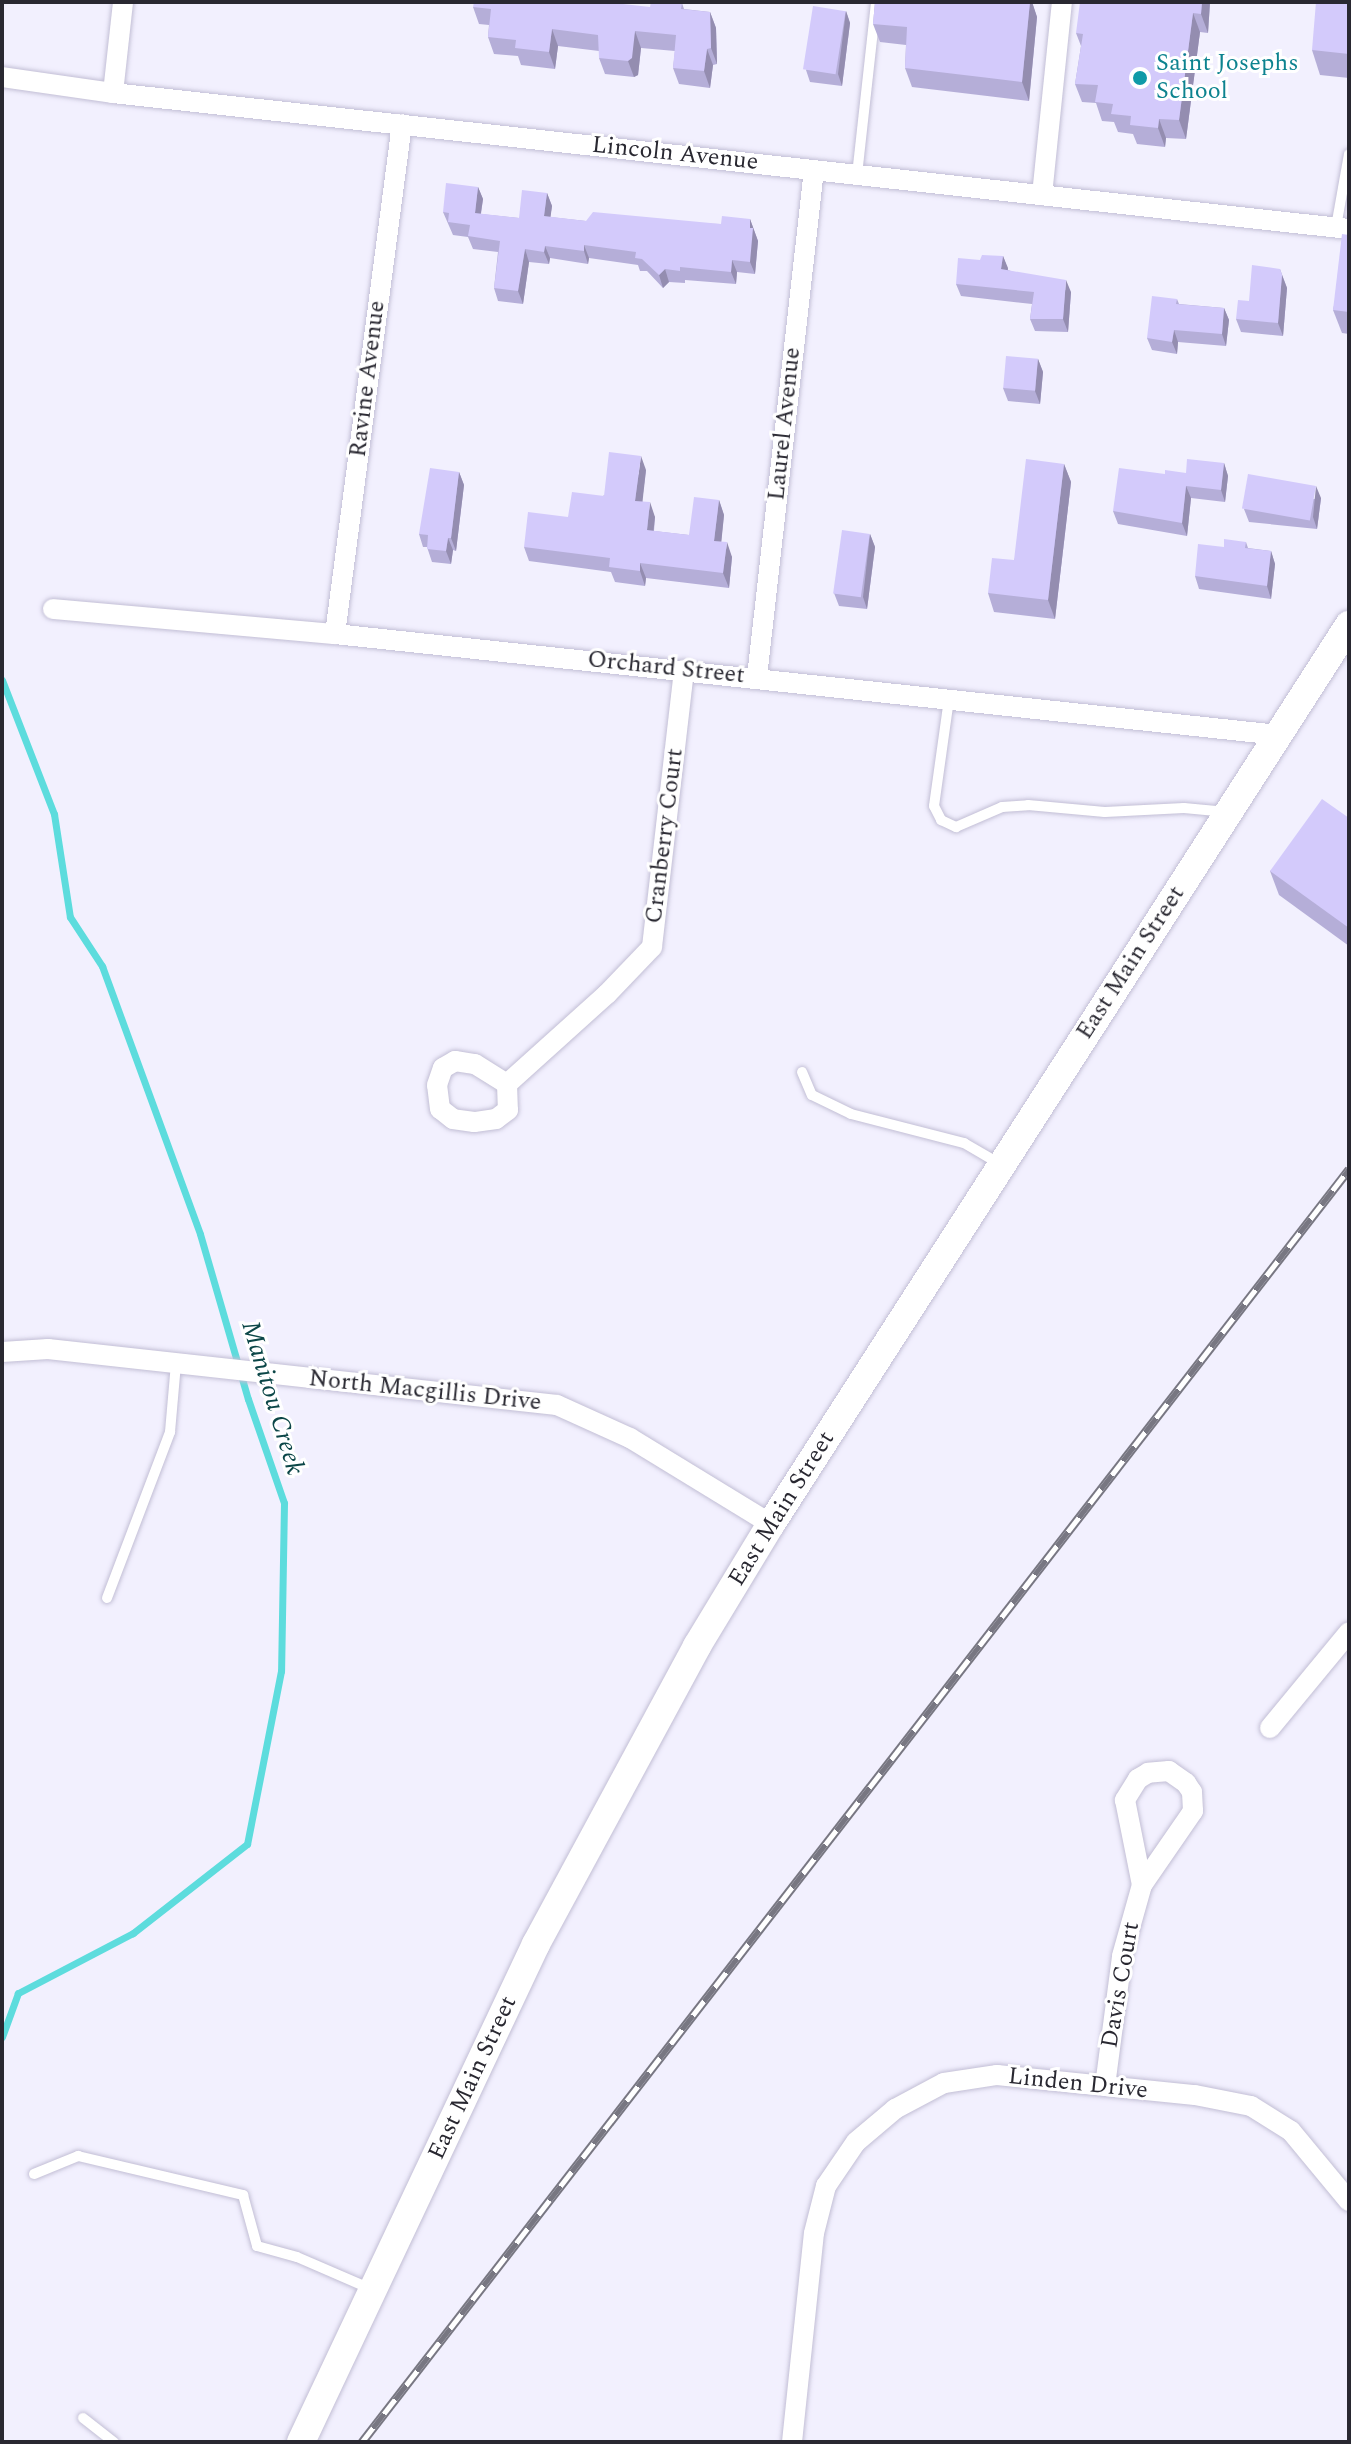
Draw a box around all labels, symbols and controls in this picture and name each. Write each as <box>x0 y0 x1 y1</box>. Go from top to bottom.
place label: Saint Josephs School <box>1156 50 1299 106</box>
marker: Saint Josephs School <box>1131 69 1149 87</box>
street label: Lincoln Avenue <box>590 131 760 177</box>
street label: Ravine Avenue <box>344 299 392 459</box>
street label: Laurel Avenue <box>763 346 807 502</box>
street label: Orchard Street <box>586 645 746 691</box>
street label: Cranberry Court <box>640 747 690 925</box>
street label: East Main Street <box>1071 881 1191 1045</box>
water label: Manitou Creek <box>234 1317 310 1479</box>
street label: North Macgillis Drive <box>307 1364 543 1418</box>
street label: East Main Street <box>723 1426 841 1592</box>
street label: Davis Court <box>1096 1920 1146 2050</box>
street label: East Main Street <box>423 1992 523 2164</box>
street label: Linden Drive <box>1007 2062 1149 2106</box>

